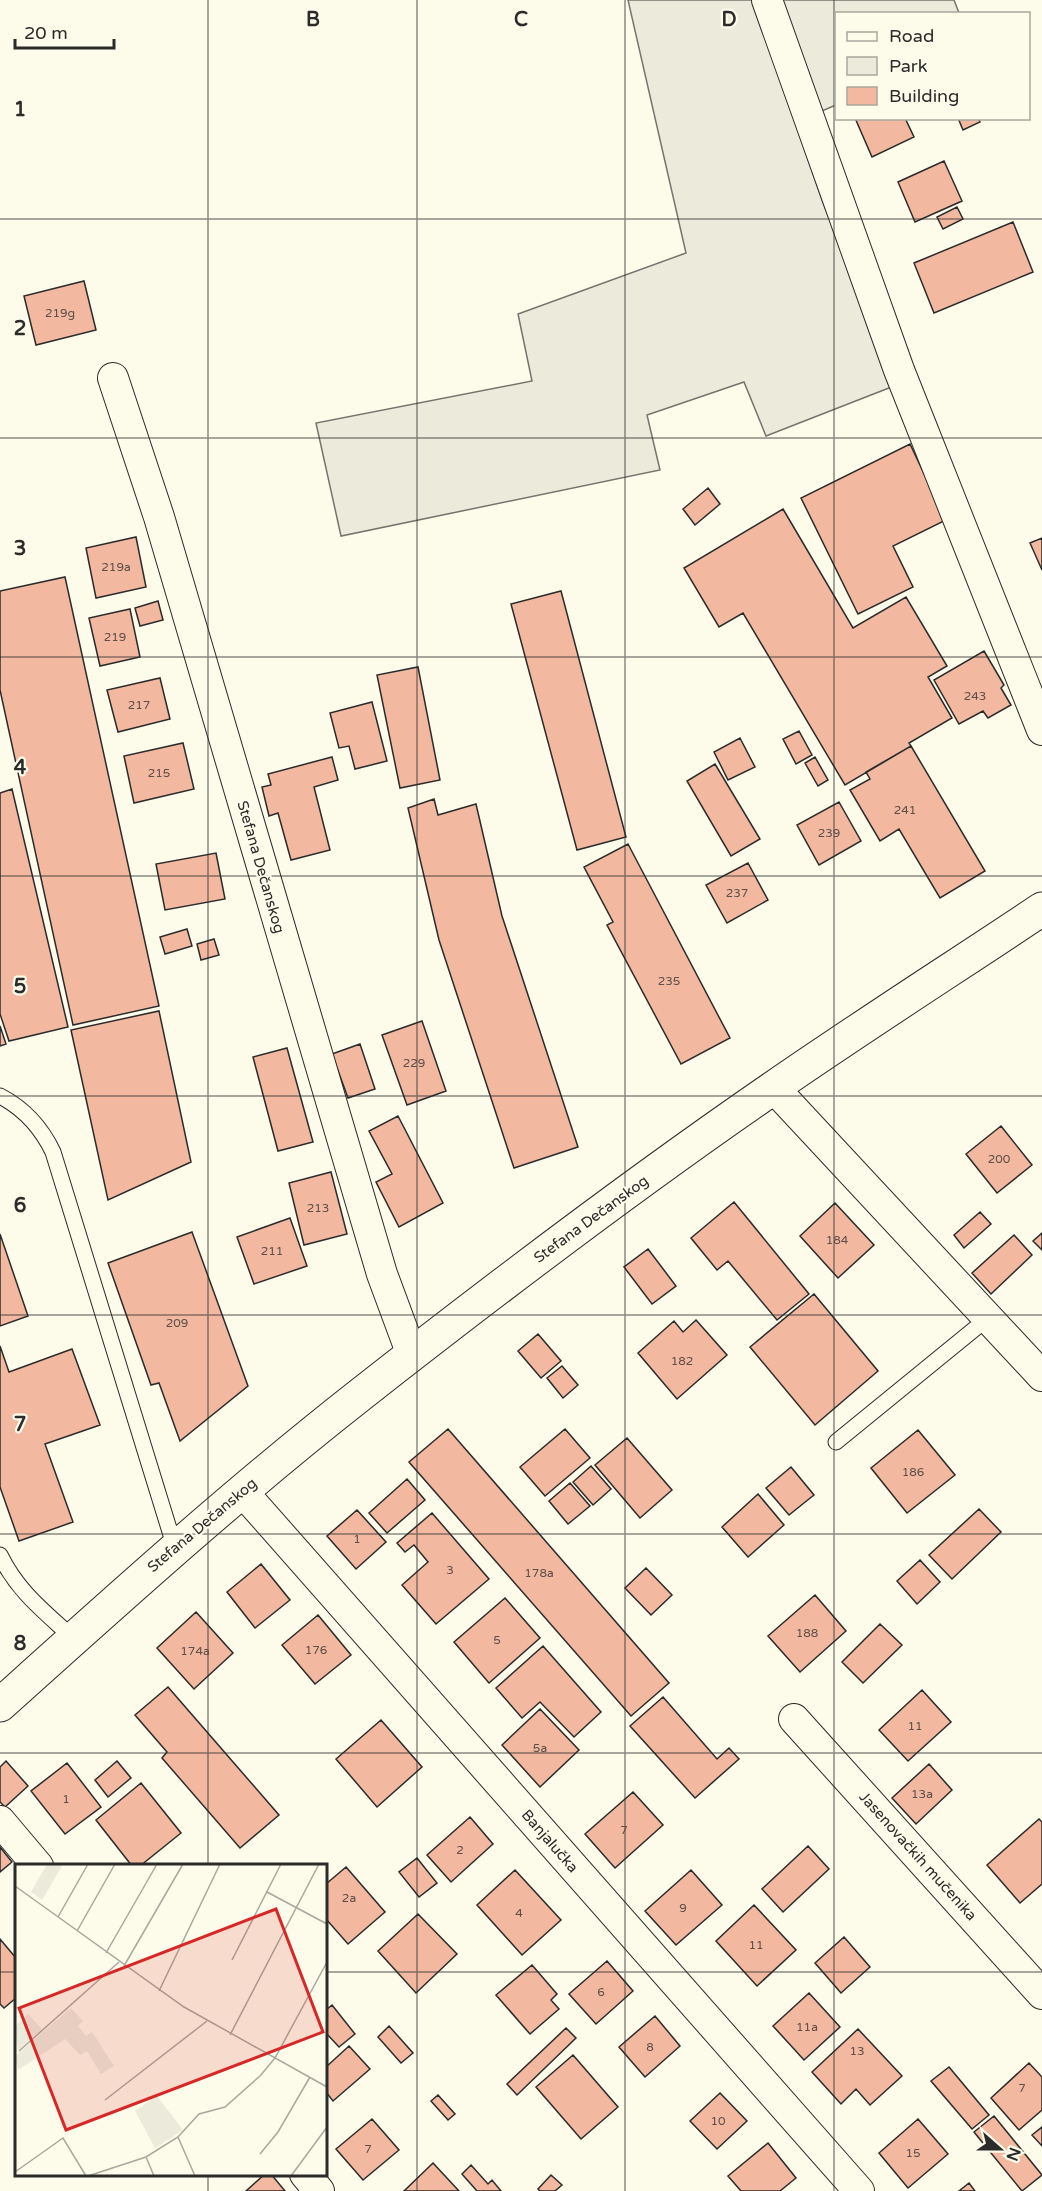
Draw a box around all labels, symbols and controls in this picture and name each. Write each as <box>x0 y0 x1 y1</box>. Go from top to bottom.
text: B <box>306 8 320 32</box>
text: C <box>514 8 528 32</box>
text: D <box>721 8 737 32</box>
scale bar <box>15 12 114 50</box>
legend <box>835 12 1030 120</box>
text: 20 m <box>24 22 68 44</box>
text: Road <box>889 25 934 47</box>
text: Park <box>889 55 928 77</box>
text: Building <box>889 85 959 107</box>
text: 1 <box>14 98 26 122</box>
house number: 219g <box>45 306 75 320</box>
text: 2 <box>14 317 26 341</box>
text: 3 <box>14 537 26 561</box>
house number: 219a <box>101 560 131 574</box>
house number: 219 <box>104 630 126 644</box>
house number: 243 <box>964 689 986 703</box>
house number: 217 <box>128 698 150 712</box>
text: 4 <box>14 756 27 780</box>
house number: 215 <box>148 766 170 780</box>
street label: Stefana Dečanskog <box>233 799 289 935</box>
house number: 241 <box>894 803 916 817</box>
house number: 239 <box>818 826 840 840</box>
house number: 237 <box>726 886 748 900</box>
house number: 235 <box>658 974 680 988</box>
text: 5 <box>14 975 26 999</box>
house number: 229 <box>403 1056 425 1070</box>
house number: 200 <box>988 1152 1011 1166</box>
street label: Stefana Dečanskog <box>530 1171 652 1267</box>
text: 6 <box>14 1194 26 1218</box>
house number: 213 <box>307 1201 329 1215</box>
house number: 184 <box>826 1233 849 1247</box>
house number: 211 <box>261 1244 283 1258</box>
house number: 209 <box>166 1316 188 1330</box>
house number: 182 <box>671 1354 693 1368</box>
text: 7 <box>14 1413 26 1437</box>
house number: 186 <box>902 1465 924 1479</box>
street label: Stefana Dečanskog <box>144 1474 260 1576</box>
house number: 1 <box>353 1532 361 1546</box>
house number: 3 <box>446 1563 454 1577</box>
house number: 178a <box>524 1566 554 1580</box>
house number: 188 <box>796 1626 818 1640</box>
text: 8 <box>14 1632 26 1656</box>
house number: 5 <box>493 1633 501 1647</box>
house number: 176 <box>305 1643 327 1657</box>
house number: 174a <box>180 1644 210 1658</box>
house number: 11 <box>907 1719 923 1733</box>
house number: 5a <box>533 1741 547 1755</box>
house number: 13a <box>911 1787 933 1801</box>
street label: Jasenovačkih mučenika <box>855 1788 981 1924</box>
house number: 1 <box>62 1792 70 1806</box>
street label: Banjalučka <box>518 1806 582 1876</box>
house number: 7 <box>620 1823 628 1837</box>
house number: 2 <box>456 1843 464 1857</box>
inset map <box>15 1864 327 2176</box>
house number: 2a <box>342 1891 356 1905</box>
house number: 9 <box>679 1901 687 1915</box>
house number: 4 <box>515 1906 523 1920</box>
house number: 11 <box>748 1938 764 1952</box>
house number: 6 <box>597 1985 605 1999</box>
house number: 11a <box>796 2020 818 2034</box>
house number: 8 <box>646 2040 654 2054</box>
house number: 13 <box>849 2044 865 2058</box>
house number: 7 <box>1018 2081 1026 2095</box>
house number: 10 <box>710 2114 726 2128</box>
north arrow <box>970 2119 1030 2179</box>
house number: 7 <box>364 2142 372 2156</box>
text: N <box>1001 2144 1025 2164</box>
house number: 15 <box>905 2146 921 2160</box>

